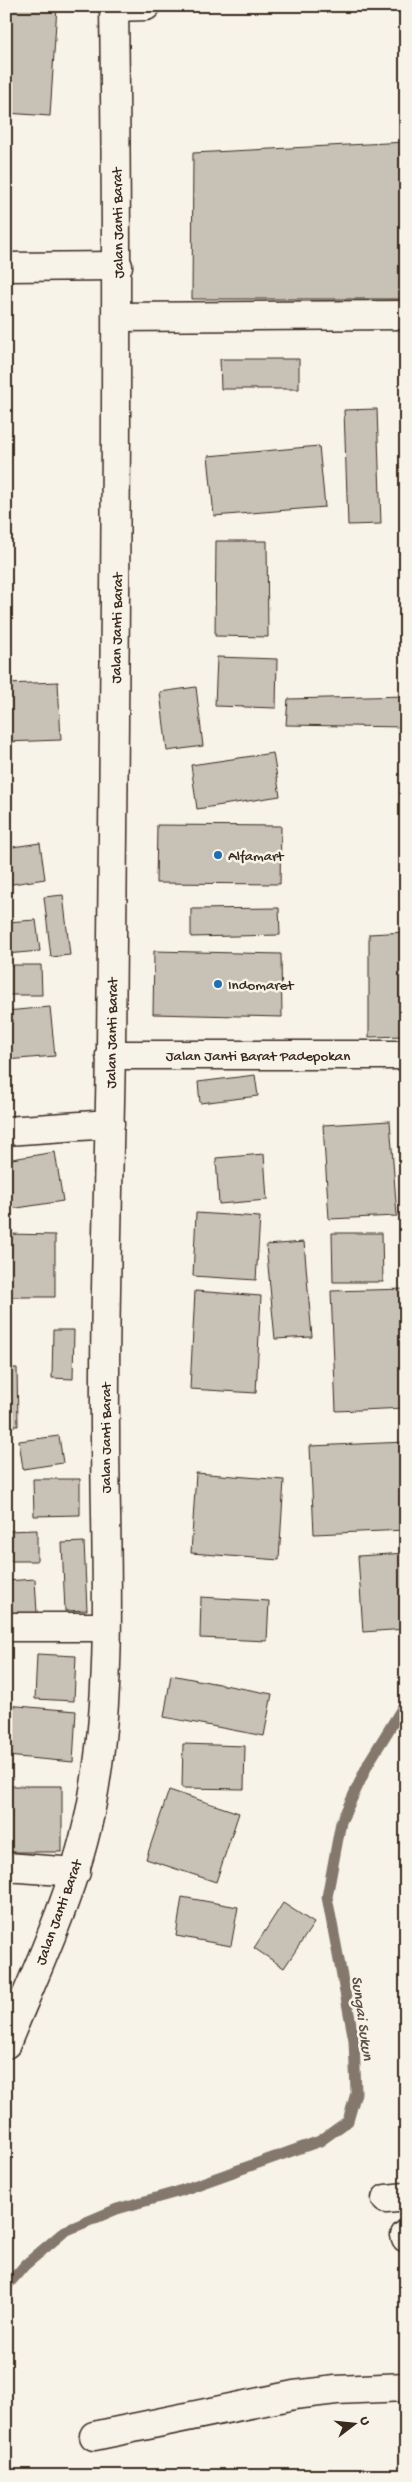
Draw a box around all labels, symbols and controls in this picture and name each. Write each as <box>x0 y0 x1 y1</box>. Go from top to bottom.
street label: Jalan Janti Barat <box>109 166 129 278</box>
street label: Jalan Janti Barat <box>108 571 128 684</box>
place label: Alfamart <box>228 848 285 866</box>
marker: Alfamart <box>212 849 224 861</box>
street label: Jalan Janti Barat <box>103 976 123 1089</box>
place label: Indomaret <box>228 977 295 995</box>
marker: Indomaret <box>212 978 224 990</box>
street label: Jalan Janti Barat Padepokan <box>166 1048 350 1066</box>
street label: Jalan Janti Barat <box>98 1381 116 1493</box>
street label: Jalan Janti Barat <box>32 1856 88 1968</box>
water label: Sungai Sukun <box>345 1975 376 2062</box>
north arrow <box>330 2400 380 2450</box>
text: U <box>355 2415 373 2427</box>

